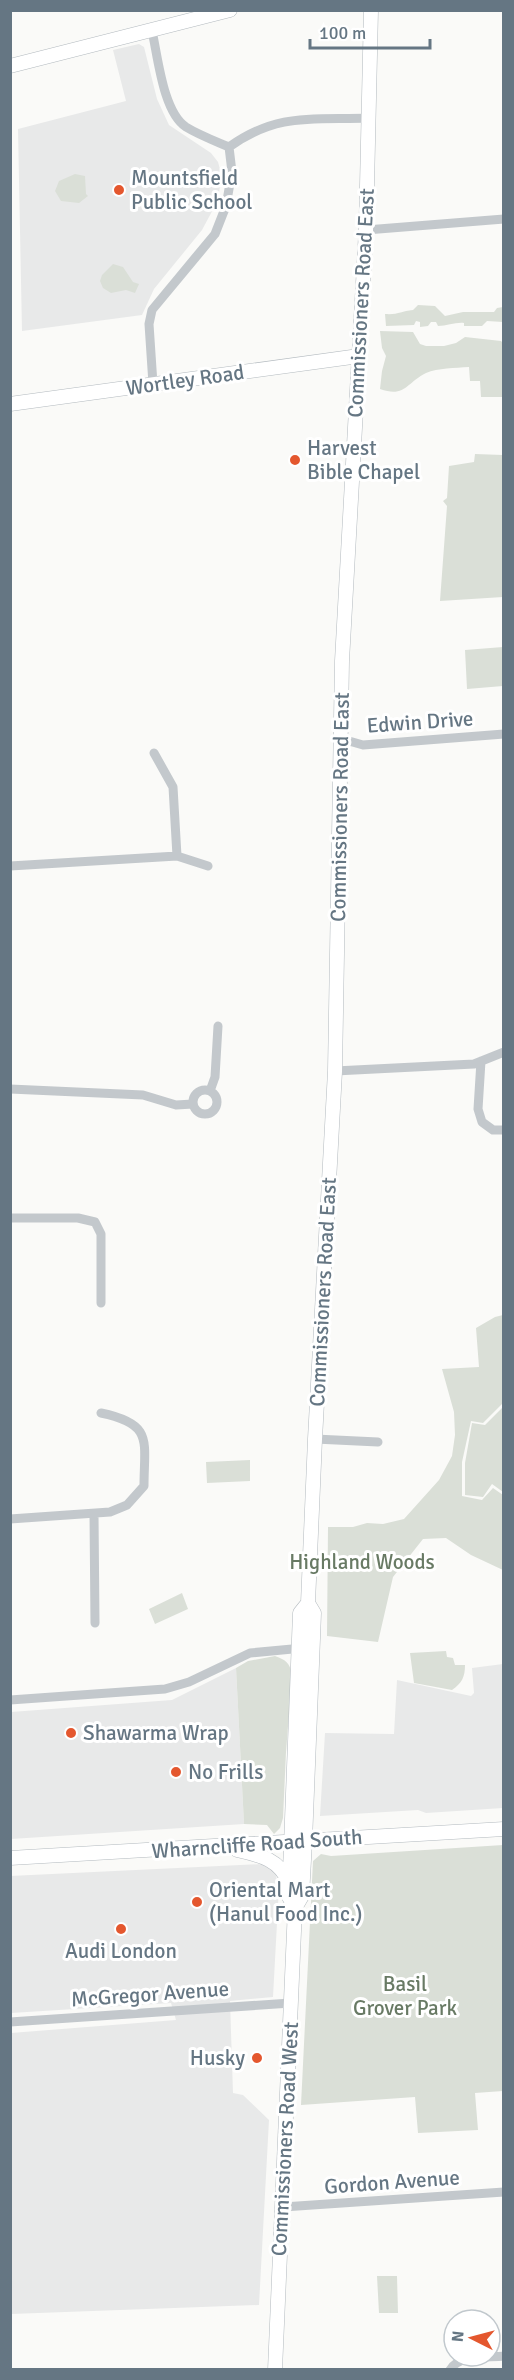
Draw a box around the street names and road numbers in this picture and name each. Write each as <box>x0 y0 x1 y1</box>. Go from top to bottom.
street label: Commissioners Road East <box>342 188 380 418</box>
street label: Wortley Road <box>124 359 246 401</box>
street label: Commissioners Road East <box>325 692 355 922</box>
street label: Edwin Drive <box>366 705 474 739</box>
street label: Commissioners Road East <box>304 1177 342 1407</box>
street label: Wharncliffe Road South <box>151 1824 363 1864</box>
street label: McGregor Avenue <box>70 1976 230 2012</box>
street label: Commissioners Road West <box>266 2021 304 2257</box>
street label: Gordon Avenue <box>323 2164 461 2200</box>

